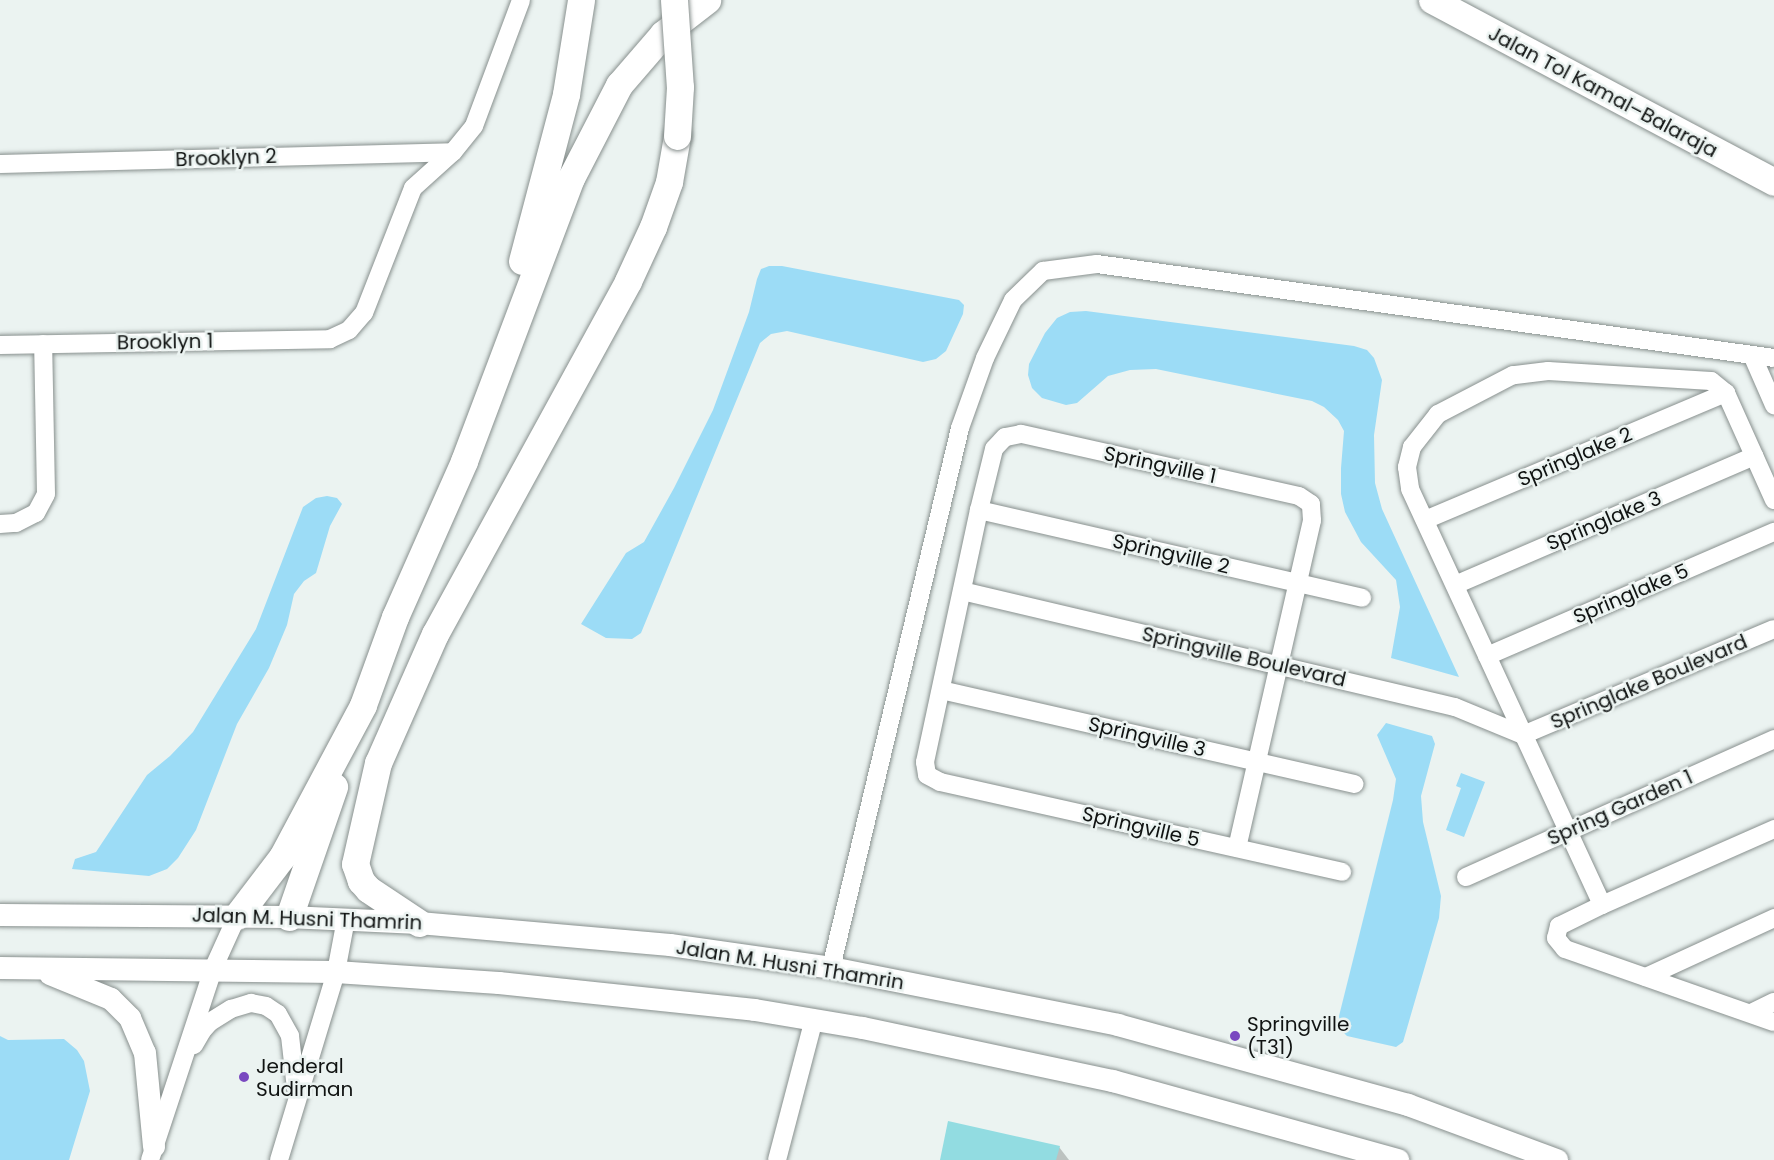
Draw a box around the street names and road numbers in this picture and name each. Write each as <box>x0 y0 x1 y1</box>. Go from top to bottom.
street label: Jalan Tol Kamal–Balaraja <box>1484 21 1722 163</box>
street label: Brooklyn 2 <box>175 144 277 172</box>
street label: Brooklyn 1 <box>117 329 213 355</box>
street label: Springlake 2 <box>1514 422 1636 492</box>
street label: Springville 1 <box>1102 441 1218 489</box>
street label: Springlake 3 <box>1543 486 1665 556</box>
street label: Springville 2 <box>1110 529 1232 579</box>
street label: Springlake 5 <box>1570 559 1692 629</box>
street label: Springville Boulevard <box>1140 622 1348 692</box>
street label: Springlake Boulevard <box>1547 630 1751 734</box>
street label: Springville 3 <box>1086 712 1208 762</box>
street label: Spring Garden 1 <box>1544 765 1696 851</box>
street label: Springville 5 <box>1080 802 1202 852</box>
street label: Jalan M. Husni Thamrin <box>191 903 423 935</box>
street label: Jalan M. Husni Thamrin <box>674 935 906 995</box>

